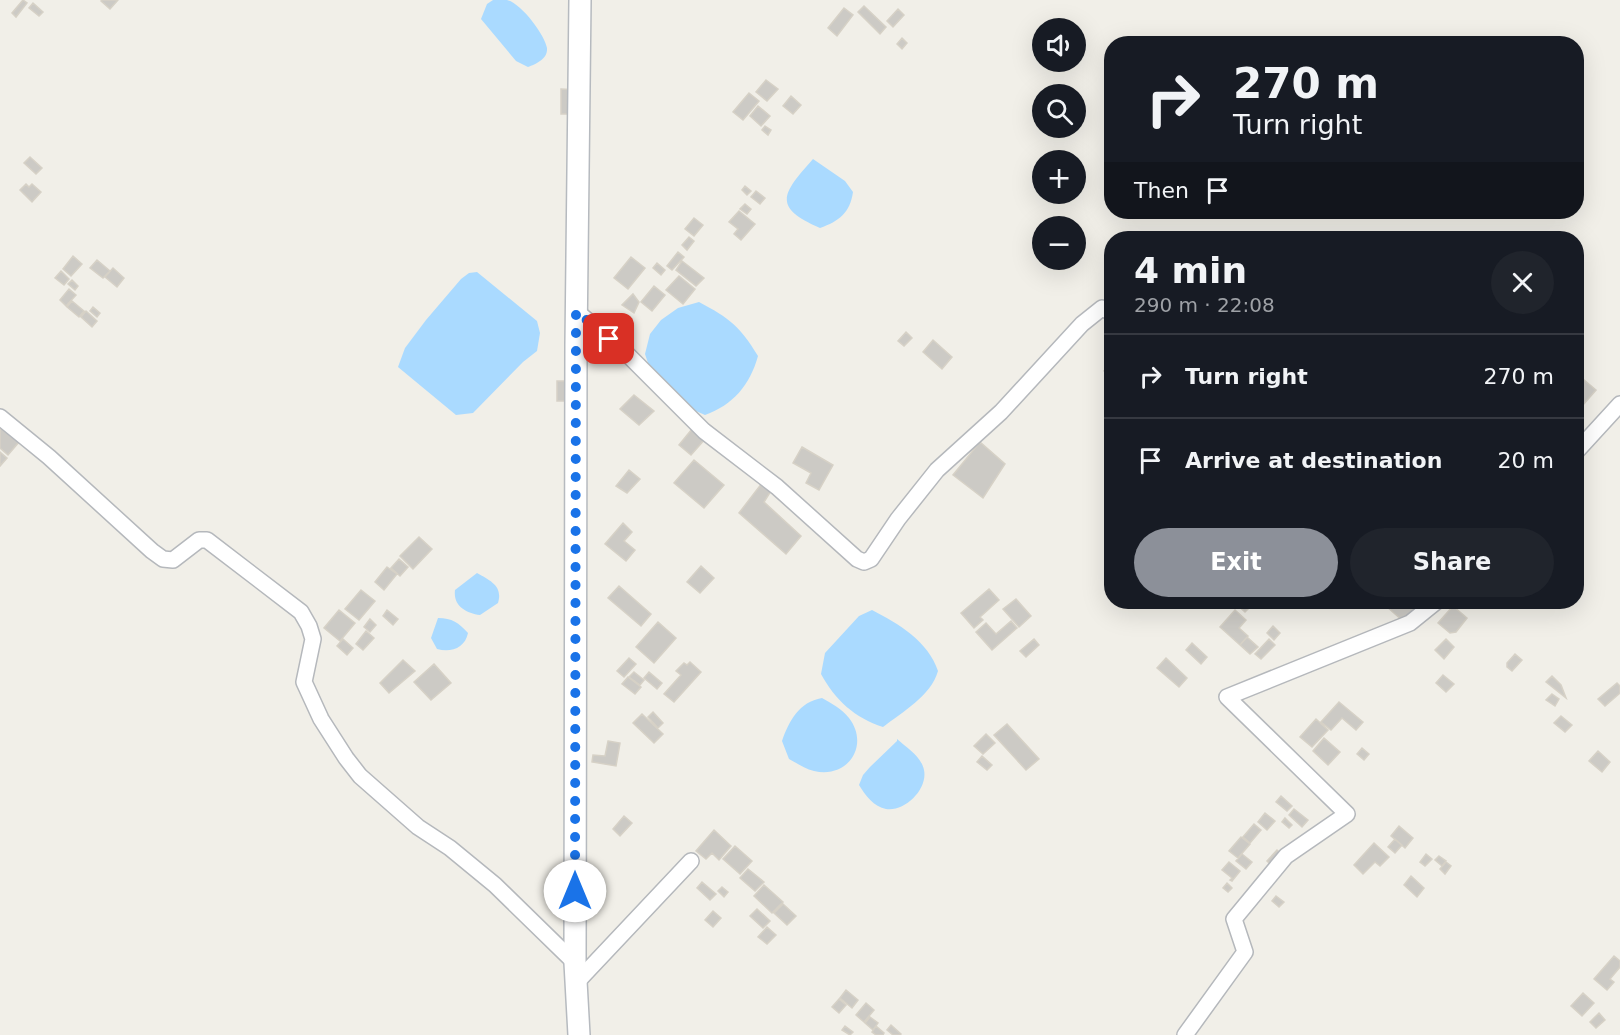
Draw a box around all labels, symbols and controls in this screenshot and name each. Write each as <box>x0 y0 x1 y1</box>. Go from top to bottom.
map controls <box>1032 18 1086 270</box>
button: sound <box>1032 18 1086 72</box>
text: 270 m <box>1233 59 1379 108</box>
icon: right <box>1134 60 1212 138</box>
button: search <box>1032 84 1086 138</box>
text: Turn right <box>1233 109 1362 140</box>
button: + <box>1032 150 1086 204</box>
icon: arrive <box>1201 174 1234 207</box>
text: Then <box>1134 178 1189 203</box>
button: − <box>1032 216 1086 270</box>
text: 4 min <box>1134 250 1247 291</box>
button: close <box>1491 251 1554 314</box>
text: 290 m · 22:08 <box>1134 293 1275 317</box>
pin <box>583 313 634 364</box>
icon: arrive <box>592 322 625 355</box>
icon: right <box>1134 360 1167 393</box>
text: Turn right <box>1185 364 1308 389</box>
text: 270 m <box>1484 364 1554 389</box>
icon: arrive <box>1134 444 1167 477</box>
text: Arrive at destination <box>1185 448 1442 473</box>
text: 20 m <box>1498 448 1554 473</box>
button: Exit <box>1134 528 1338 597</box>
button: Share <box>1350 528 1554 597</box>
position arrow <box>543 859 607 923</box>

